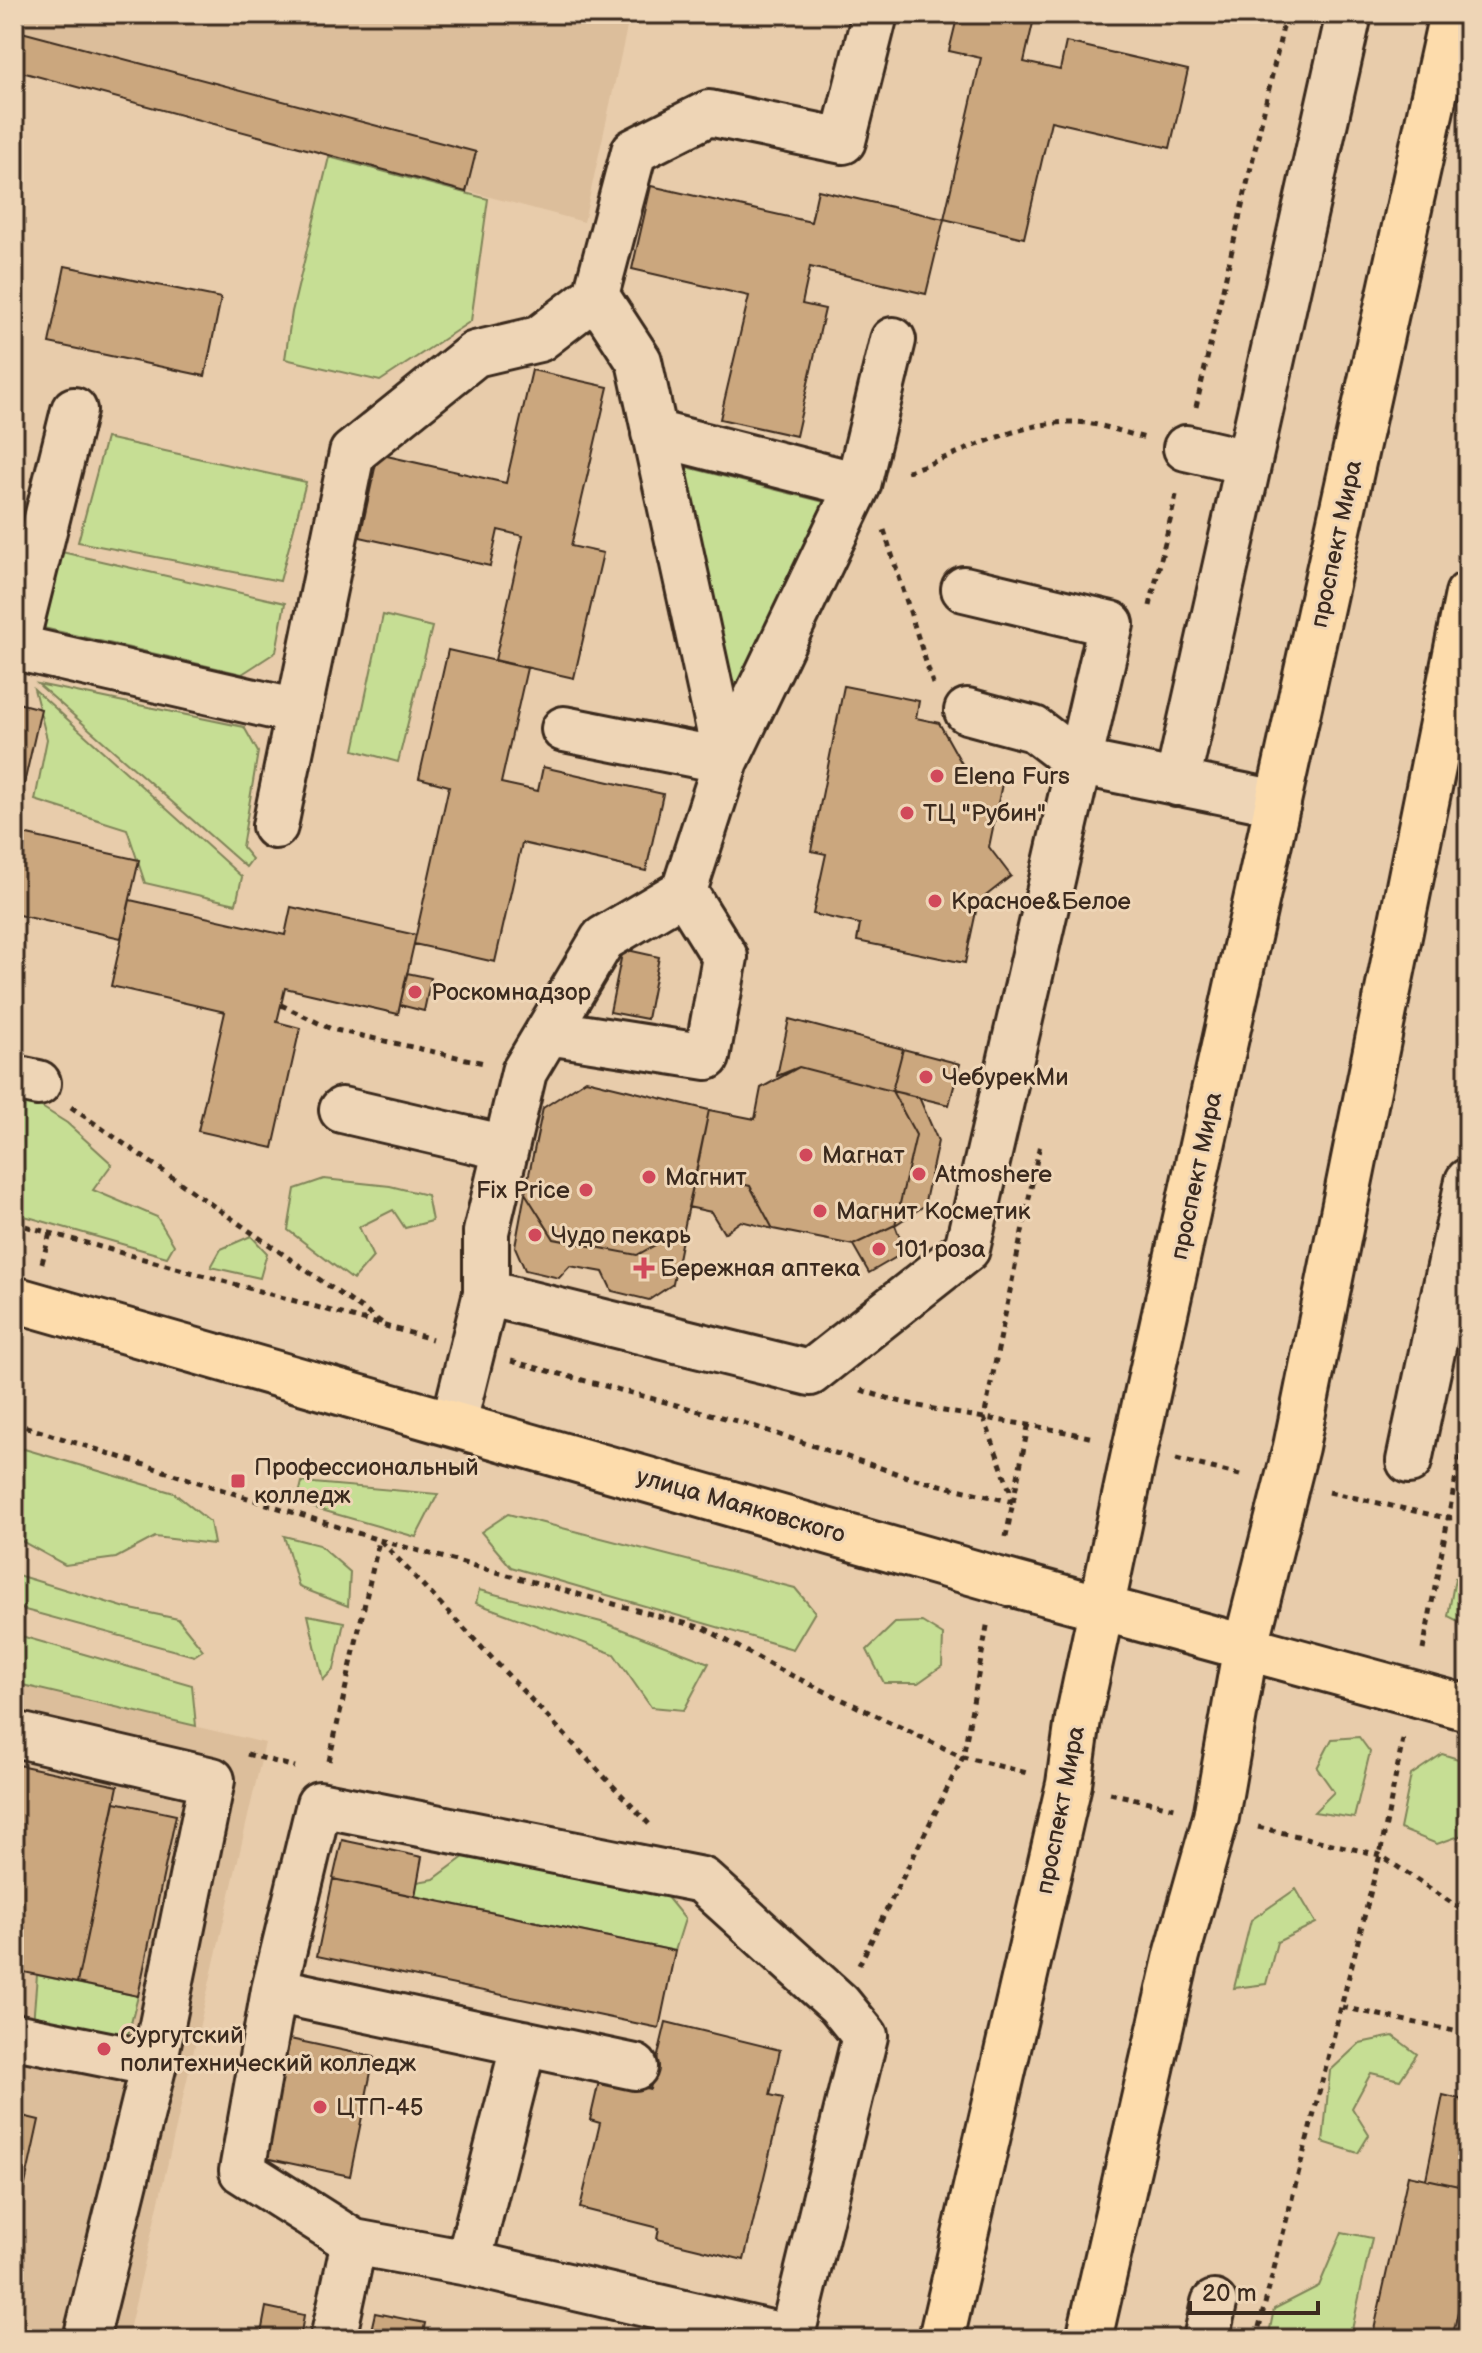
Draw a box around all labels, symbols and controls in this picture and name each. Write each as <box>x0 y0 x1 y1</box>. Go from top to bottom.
street label: проспект Мира <box>1305 458 1368 631</box>
place label: Elena Furs <box>953 762 1070 791</box>
marker: Elena Furs <box>928 767 946 785</box>
place label: ТЦ "Рубин" <box>923 799 1046 828</box>
marker: ТЦ "Рубин" <box>898 804 916 822</box>
place label: Красное&Белое <box>951 887 1131 916</box>
marker: Красное&Белое <box>926 892 944 910</box>
place label: Роскомнадзор <box>431 978 592 1007</box>
marker: Роскомнадзор <box>406 983 424 1001</box>
place label: ЧебурекМи <box>942 1063 1069 1092</box>
marker: ЧебурекМи <box>917 1068 935 1086</box>
street label: проспект Мира <box>1165 1090 1228 1263</box>
place label: Магнат <box>822 1141 905 1170</box>
marker: Магнат <box>797 1146 815 1164</box>
place label: Atmoshere <box>935 1160 1052 1189</box>
place label: Магнит <box>665 1163 747 1192</box>
marker: Atmoshere <box>910 1165 928 1183</box>
marker: Магнит <box>640 1168 658 1186</box>
place label: Fix Price <box>476 1176 570 1205</box>
marker: Fix Price <box>577 1181 595 1199</box>
place label: Магнит Косметик <box>836 1197 1031 1226</box>
marker: Магнит Косметик <box>811 1202 829 1220</box>
place label: Чудо пекарь <box>551 1221 691 1250</box>
marker: Чудо пекарь <box>526 1226 544 1244</box>
place label: 101 роза <box>895 1235 986 1264</box>
marker: 101 роза <box>870 1240 888 1258</box>
place label: Бережная аптека <box>660 1254 860 1283</box>
marker: Бережная аптека <box>635 1259 653 1277</box>
place label: Профессиональный колледж <box>254 1453 479 1510</box>
street label: улица Маяковского <box>633 1462 849 1549</box>
marker: Профессиональный колледж <box>229 1472 247 1490</box>
street label: проспект Мира <box>1030 1724 1091 1897</box>
place label: Сургутский политехнический колледж <box>120 2021 416 2078</box>
marker: Сургутский политехнический колледж <box>95 2040 113 2058</box>
place label: ЦТП-45 <box>336 2093 423 2122</box>
marker: ЦТП-45 <box>311 2098 329 2116</box>
scale bar <box>1190 2265 1318 2315</box>
text: 20 m <box>1202 2279 1257 2308</box>

